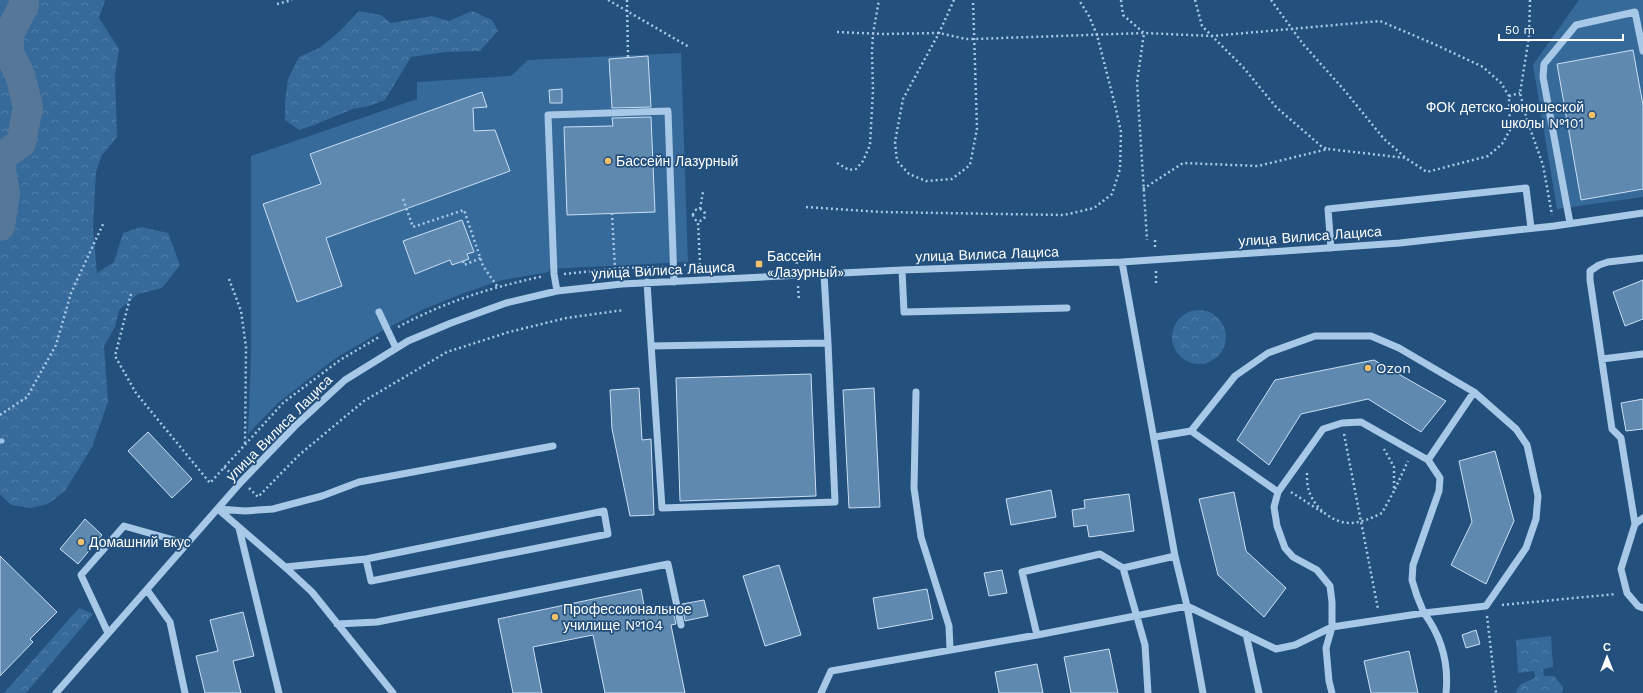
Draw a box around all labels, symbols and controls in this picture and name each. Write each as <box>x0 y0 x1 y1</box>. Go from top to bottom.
scale bar <box>1499 16 1623 42</box>
text: 50 m <box>1505 23 1535 37</box>
place label: ФОК детско-юношеской школы №101 <box>1426 99 1584 131</box>
marker: ФОК детско-юношеской школы №101 <box>1587 110 1597 120</box>
place label: Бассейн Лазурный <box>616 153 738 169</box>
marker: Бассейн Лазурный <box>603 156 613 166</box>
street label: улица Вилиса Лациса <box>1238 223 1382 249</box>
street label: улица Вилиса Лациса <box>915 243 1059 265</box>
place label: Бассейн «Лазурный» <box>767 248 844 280</box>
street label: улица Вилиса Лациса <box>591 258 735 282</box>
marker: Бассейн «Лазурный» <box>754 259 764 269</box>
place label: Ozon <box>1376 360 1411 376</box>
marker: Ozon <box>1363 363 1373 373</box>
street label: улица Вилиса Лациса <box>223 371 336 484</box>
place label: Домашний вкус <box>89 534 191 550</box>
marker: Домашний вкус <box>76 537 86 547</box>
place label: Профессиональное училище №104 <box>563 601 692 633</box>
marker: Профессиональное училище №104 <box>550 612 560 622</box>
north arrow <box>1587 637 1627 677</box>
text: С <box>1603 641 1611 654</box>

